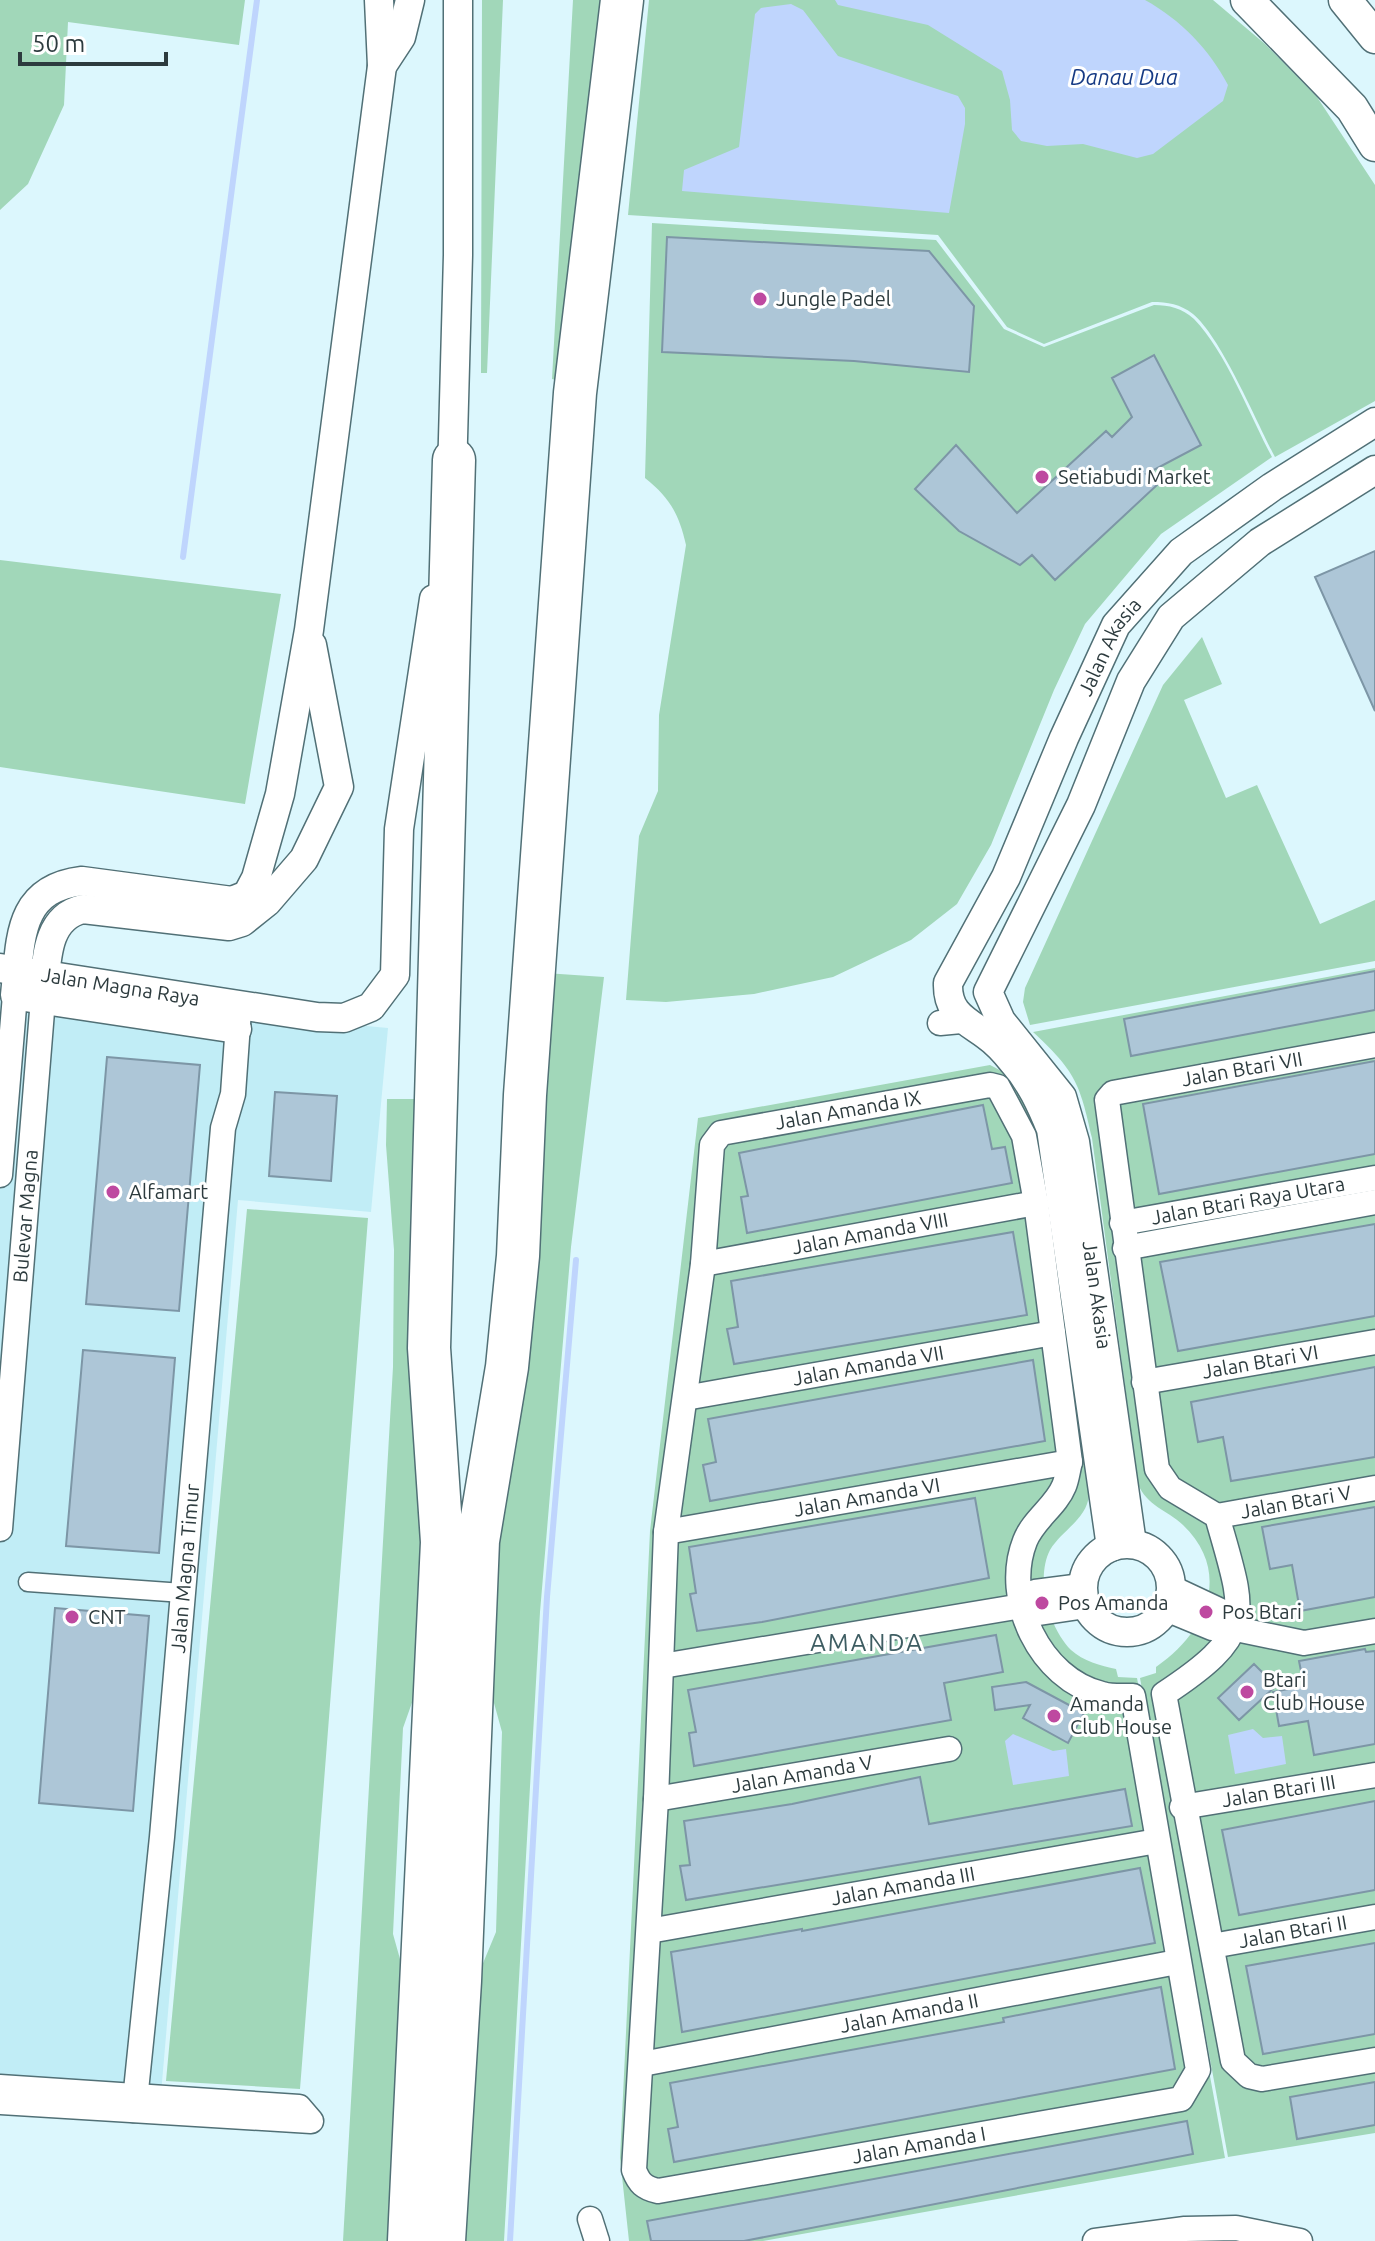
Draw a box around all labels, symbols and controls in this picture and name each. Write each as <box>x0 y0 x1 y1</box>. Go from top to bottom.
scale bar <box>20 16 166 66</box>
text: 50 m <box>32 30 85 57</box>
water label: Danau Dua <box>1070 64 1178 89</box>
place label: Jungle Padel <box>776 287 891 310</box>
marker: Jungle Padel <box>751 290 769 308</box>
place label: Setiabudi Market <box>1058 465 1211 488</box>
marker: Setiabudi Market <box>1033 468 1051 486</box>
street label: Jalan Akasia <box>1073 593 1146 699</box>
street label: Jalan Magna Raya <box>40 963 201 1010</box>
street label: Jalan Btari VII <box>1180 1047 1304 1090</box>
street label: Jalan Amanda IX <box>773 1085 923 1134</box>
street label: Bulevar Magna <box>8 1149 42 1283</box>
street label: Jalan Btari Raya Utara <box>1149 1172 1347 1229</box>
place label: Alfamart <box>129 1180 208 1203</box>
marker: Alfamart <box>104 1183 122 1201</box>
street label: Jalan Amanda VIII <box>790 1207 950 1258</box>
street label: Jalan Akasia <box>1079 1239 1116 1350</box>
street label: Jalan Btari VI <box>1200 1340 1320 1383</box>
street label: Jalan Amanda VII <box>791 1341 946 1390</box>
street label: Jalan Amanda VI <box>792 1473 942 1521</box>
street label: Jalan Btari V <box>1238 1480 1353 1523</box>
street label: Jalan Magna Timur <box>166 1482 203 1654</box>
place label: Pos Amanda <box>1058 1591 1169 1614</box>
marker: Pos Amanda <box>1033 1594 1051 1612</box>
place label: Pos Btari <box>1222 1600 1302 1623</box>
marker: Pos Btari <box>1197 1603 1215 1621</box>
place label: CNT <box>88 1605 126 1628</box>
marker: CNT <box>63 1608 81 1626</box>
district label: AMANDA <box>810 1629 924 1656</box>
place label: Btari Club House <box>1263 1668 1365 1714</box>
marker: Btari Club House <box>1238 1683 1256 1701</box>
place label: Amanda Club House <box>1070 1692 1172 1738</box>
marker: Amanda Club House <box>1045 1707 1063 1725</box>
street label: Jalan Amanda V <box>729 1750 874 1797</box>
street label: Jalan Btari III <box>1220 1770 1337 1811</box>
street label: Jalan Amanda III <box>829 1861 977 1910</box>
street label: Jalan Btari II <box>1237 1910 1349 1952</box>
street label: Jalan Amanda II <box>838 1988 980 2037</box>
street label: Jalan Amanda I <box>850 2121 988 2168</box>

